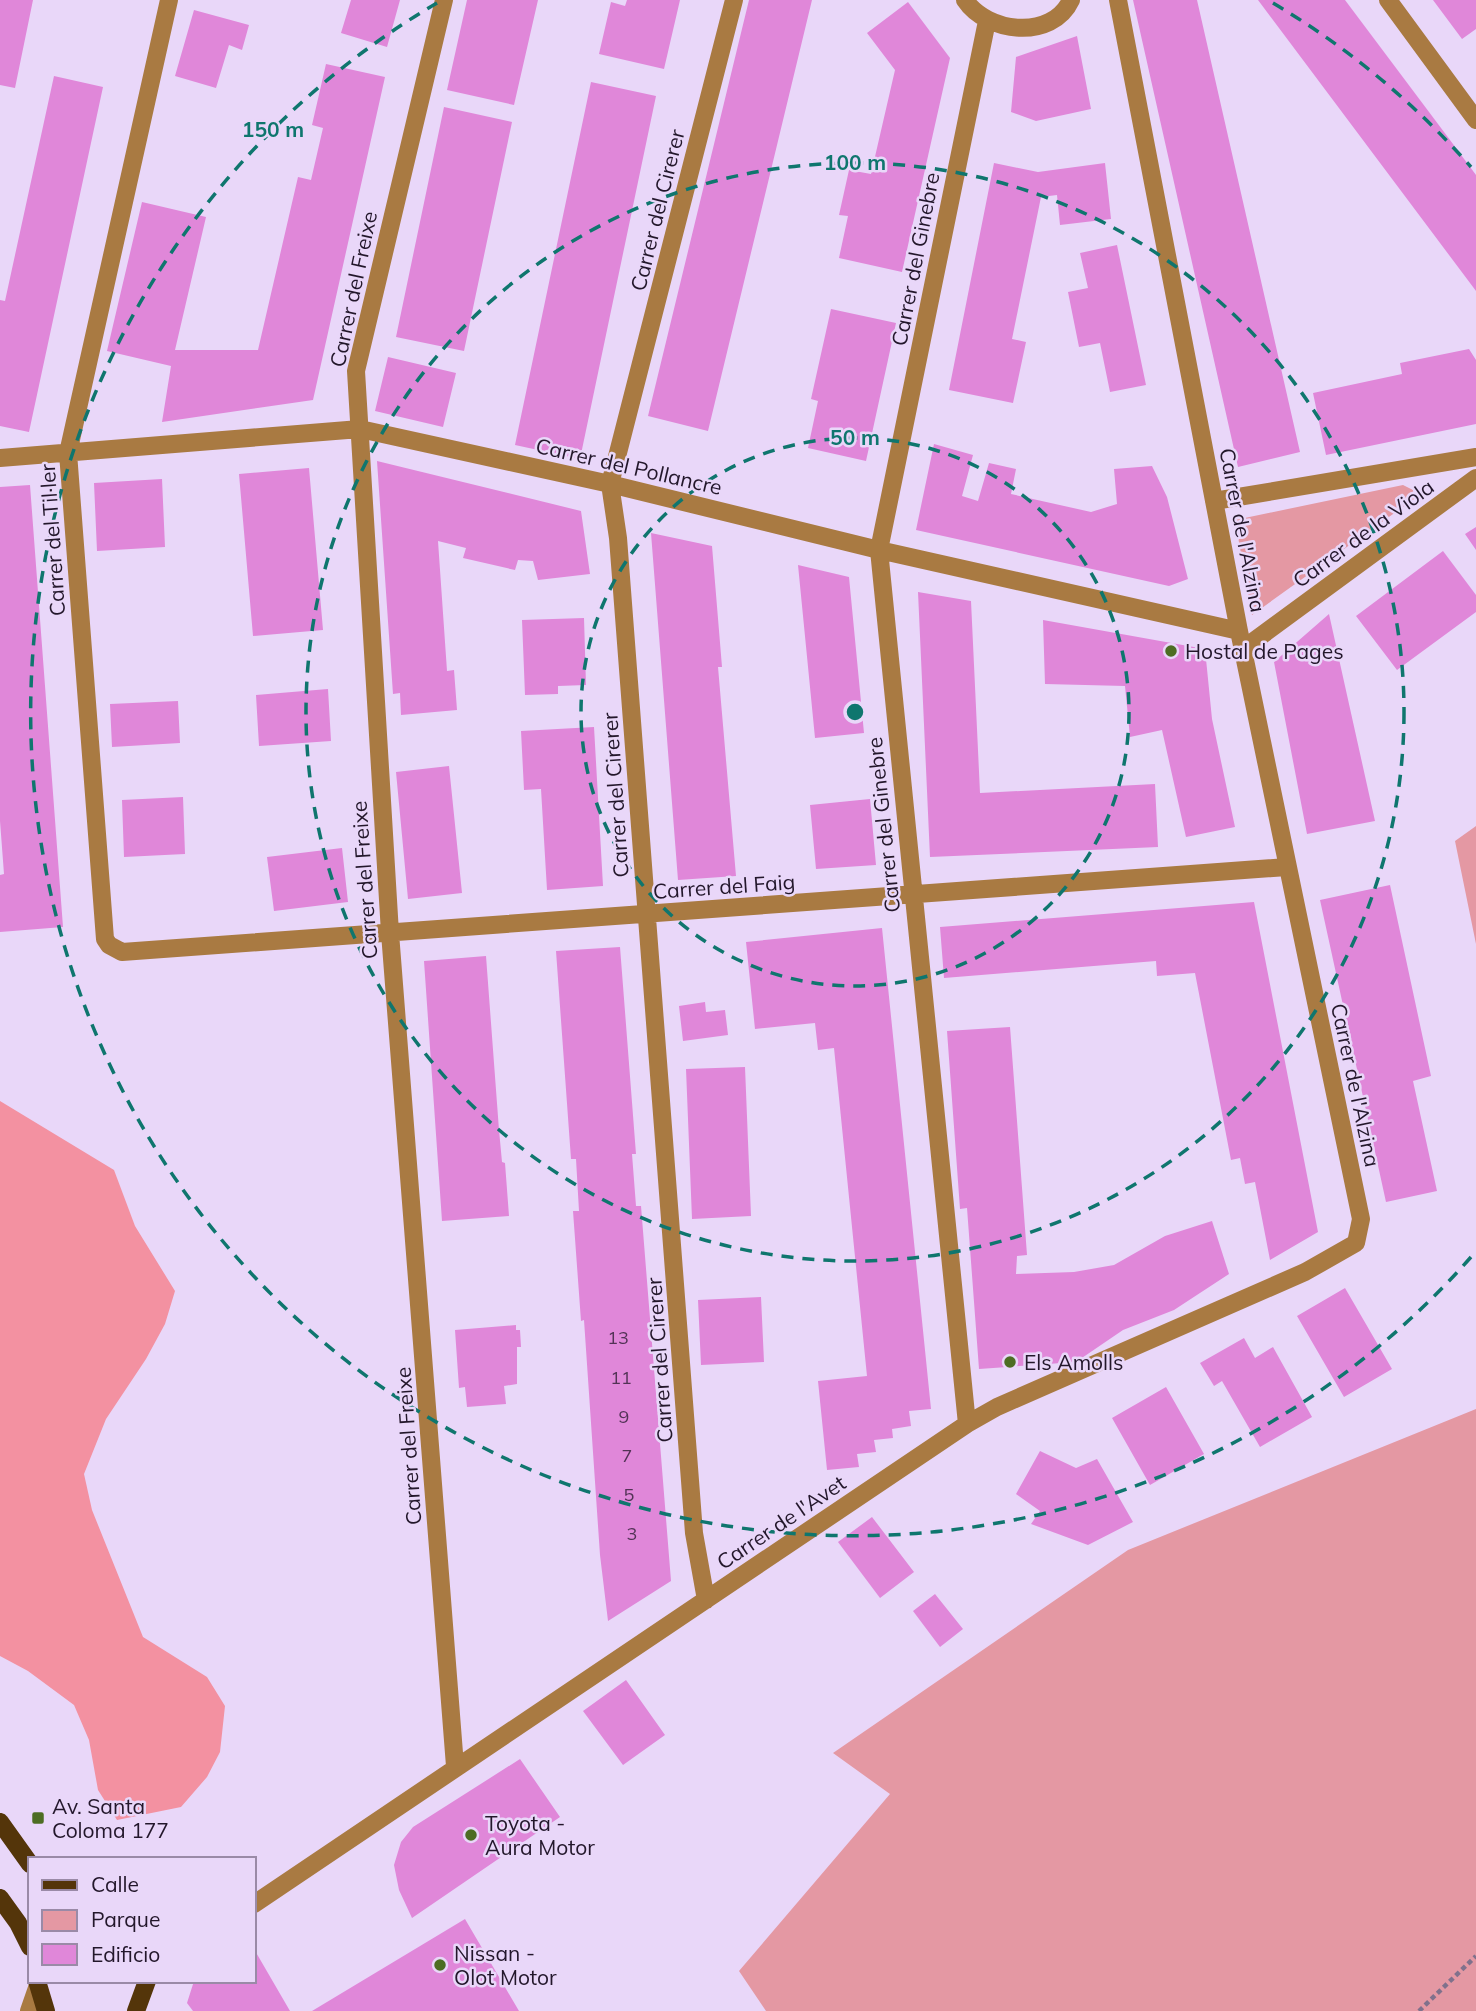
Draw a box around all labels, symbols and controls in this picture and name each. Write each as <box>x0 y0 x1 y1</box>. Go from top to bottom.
text: 150 m <box>242 116 304 142</box>
street label: Carrer del Cirerer <box>624 126 690 293</box>
text: 100 m <box>824 149 886 175</box>
street label: Carrer del Ginebre <box>885 170 945 348</box>
street label: Carrer del Freixe <box>324 209 382 369</box>
text: 50 m <box>830 424 880 450</box>
street label: Carrer del Pollancre <box>533 432 725 500</box>
street label: Carrer de l'Alzina <box>1214 446 1272 614</box>
street label: Carrer del Til·ler <box>34 463 70 617</box>
street label: Carrer de la Viola <box>1287 473 1439 593</box>
place label: Hostal de Pages <box>1185 638 1344 664</box>
marker: Hostal de Pages <box>1163 643 1179 659</box>
centre of rings <box>843 700 867 724</box>
street label: Carrer del Cirerer <box>596 711 634 878</box>
street label: Carrer del Ginebre <box>861 736 905 914</box>
street label: Carrer del Freixe <box>345 800 383 960</box>
street label: Carrer del Faig <box>652 868 796 904</box>
street label: Carrer de l'Alzina <box>1326 1001 1386 1169</box>
street label: Carrer del Cirerer <box>640 1276 678 1443</box>
house number: 13 <box>607 1326 629 1349</box>
place label: Els Amolls <box>1024 1349 1124 1375</box>
marker: Els Amolls <box>1002 1354 1018 1370</box>
street label: Carrer del Freixe <box>389 1366 427 1526</box>
house number: 11 <box>610 1366 632 1389</box>
house number: 9 <box>619 1405 629 1428</box>
house number: 7 <box>622 1444 632 1467</box>
street label: Carrer de l'Avet <box>712 1469 850 1575</box>
house number: 5 <box>624 1483 635 1506</box>
house number: 3 <box>627 1522 637 1545</box>
place label: Av. Santa Coloma 177 <box>52 1793 169 1843</box>
marker: Av. Santa Coloma 177 <box>30 1810 46 1826</box>
place label: Toyota - Aura Motor <box>485 1810 595 1860</box>
marker: Toyota - Aura Motor <box>463 1827 479 1843</box>
legend <box>28 1857 256 1983</box>
text: Calle <box>91 1871 139 1897</box>
text: Parque <box>91 1906 160 1932</box>
place label: Nissan - Olot Motor <box>454 1940 557 1990</box>
text: Edificio <box>91 1941 160 1967</box>
marker: Nissan - Olot Motor <box>432 1957 448 1973</box>

